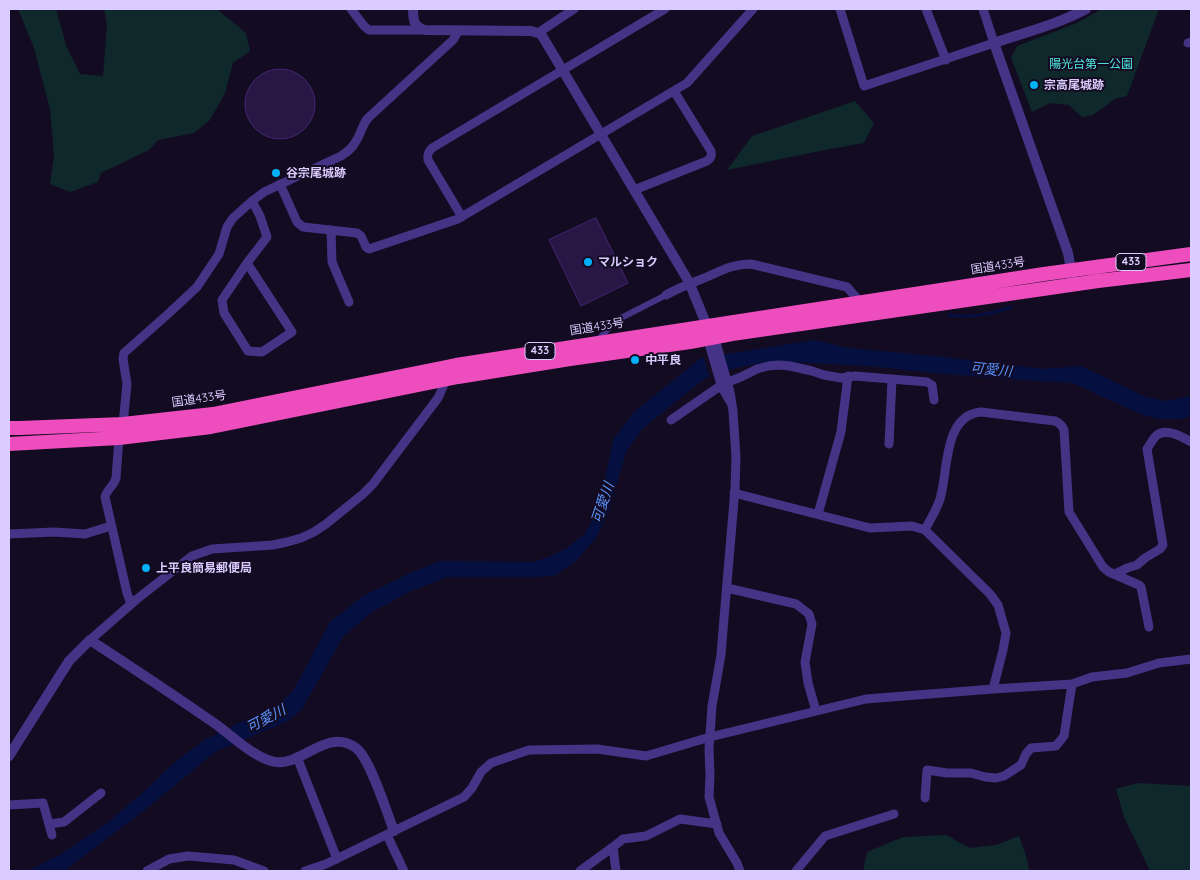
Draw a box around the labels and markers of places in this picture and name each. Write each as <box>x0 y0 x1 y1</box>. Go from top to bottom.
place label: 宗高尾城跡 <box>1044 78 1104 92</box>
marker: 宗高尾城跡 <box>1028 79 1040 91</box>
place label: 谷宗尾城跡 <box>286 166 346 180</box>
marker: 谷宗尾城跡 <box>270 167 282 179</box>
place label: マルショク <box>598 255 658 269</box>
marker: マルショク <box>582 256 594 268</box>
place label: 中平良 <box>645 353 681 367</box>
marker: 中平良 <box>629 354 641 366</box>
place label: 上平良簡易郵便局 <box>156 561 252 575</box>
marker: 上平良簡易郵便局 <box>140 562 152 574</box>

